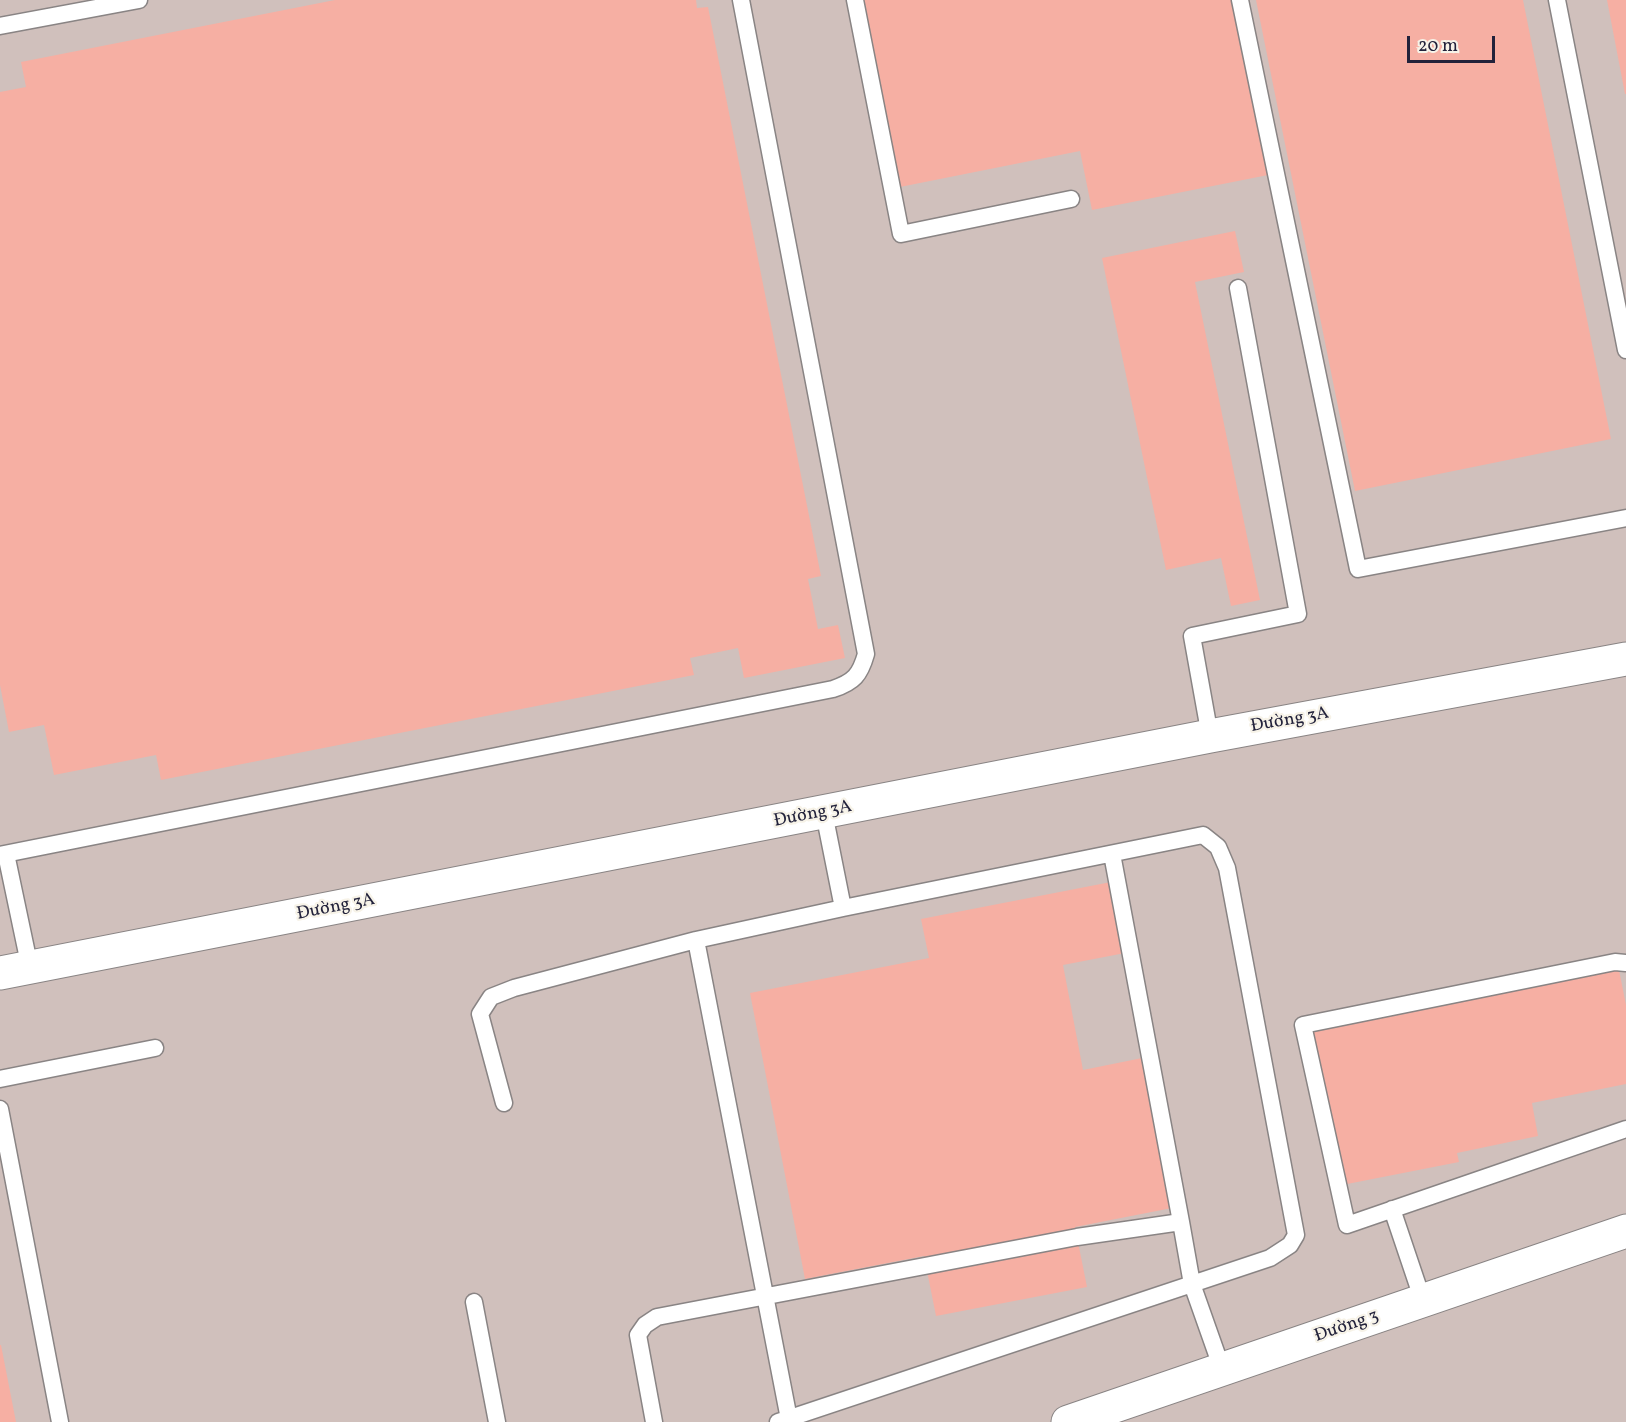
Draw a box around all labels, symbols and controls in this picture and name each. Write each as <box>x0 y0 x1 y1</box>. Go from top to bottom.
scale bar <box>1410 24 1498 62</box>
text: 20 m <box>1418 34 1458 59</box>
street label: Đường 3A <box>1249 703 1331 739</box>
street label: Đường 3A <box>772 797 854 833</box>
street label: Đường 3A <box>295 890 377 926</box>
street label: Đường 3 <box>1312 1306 1382 1348</box>

